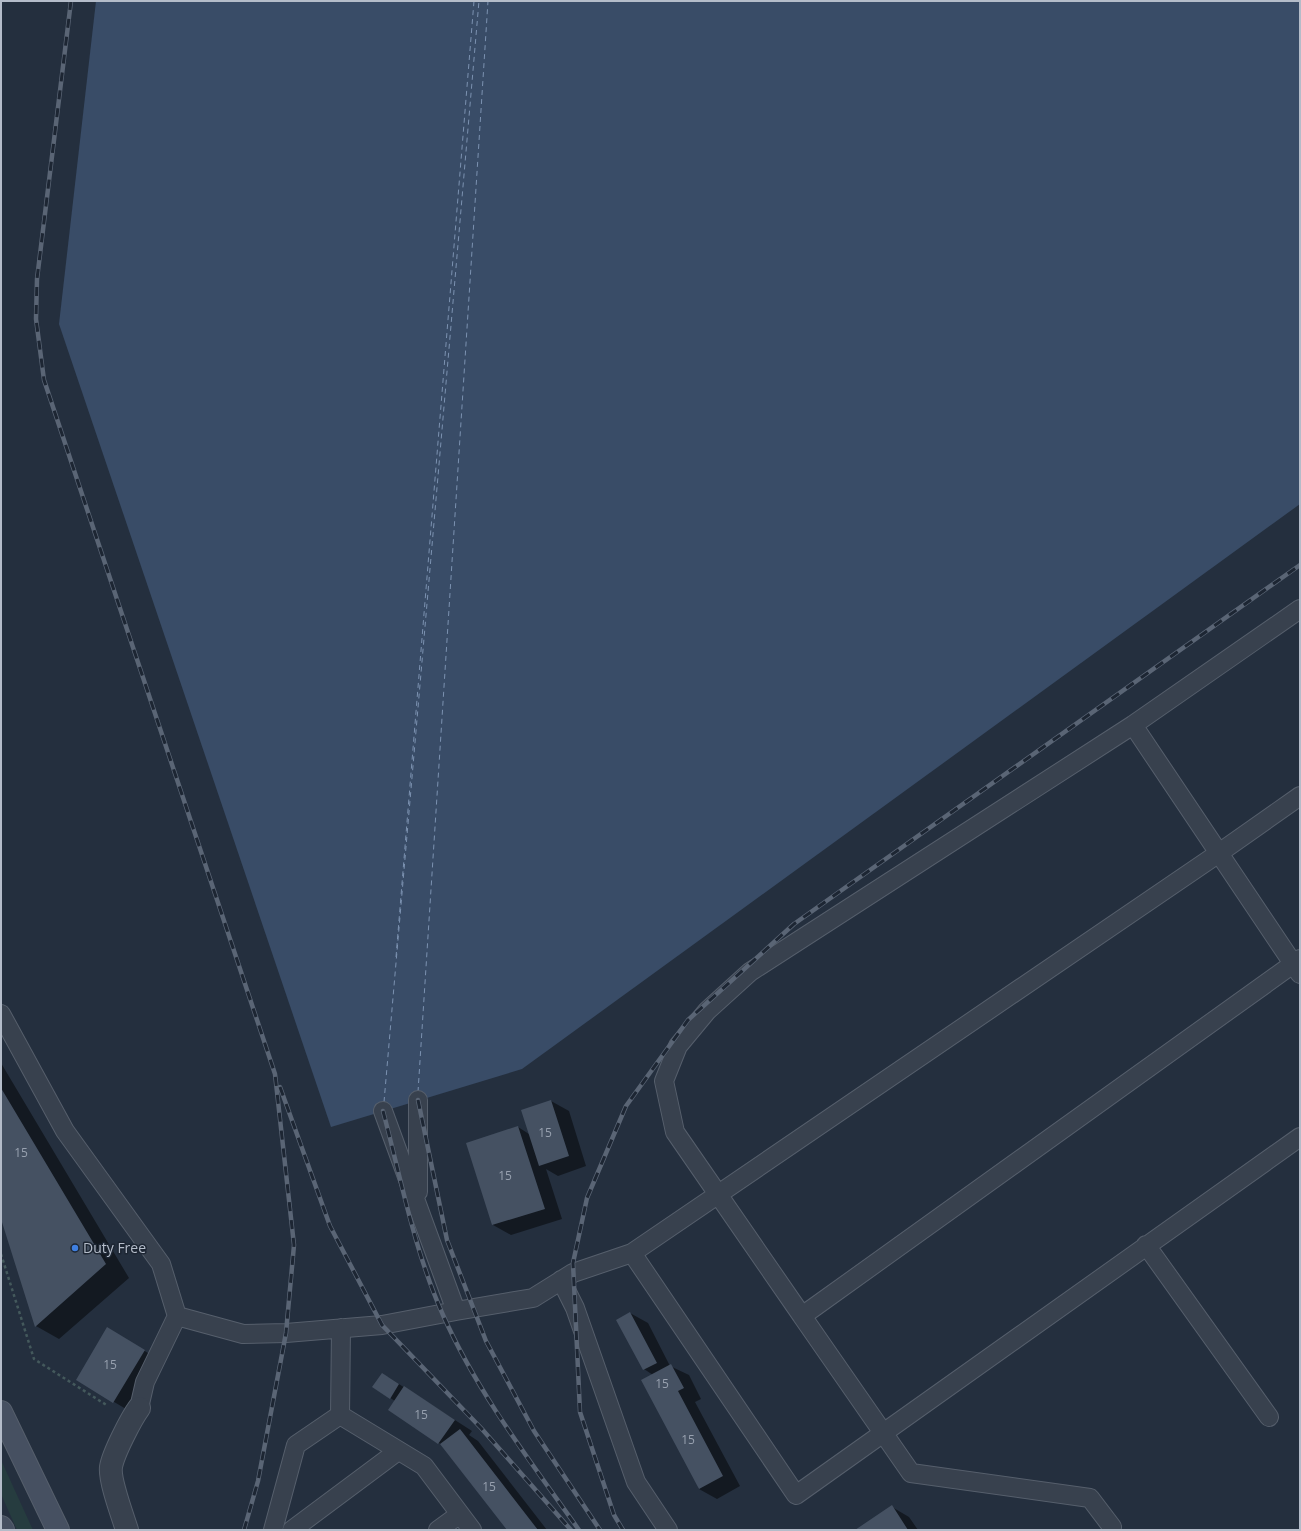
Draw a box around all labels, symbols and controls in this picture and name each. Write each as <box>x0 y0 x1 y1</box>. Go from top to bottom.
house number: 15 <box>538 1124 552 1141</box>
house number: 15 <box>14 1144 28 1161</box>
house number: 15 <box>498 1167 512 1184</box>
place label: Duty Free <box>83 1238 146 1257</box>
marker: Duty Free <box>70 1243 80 1253</box>
house number: 15 <box>103 1356 117 1373</box>
house number: 15 <box>655 1375 669 1392</box>
house number: 15 <box>414 1406 428 1423</box>
house number: 15 <box>681 1431 695 1448</box>
house number: 15 <box>482 1478 496 1495</box>

